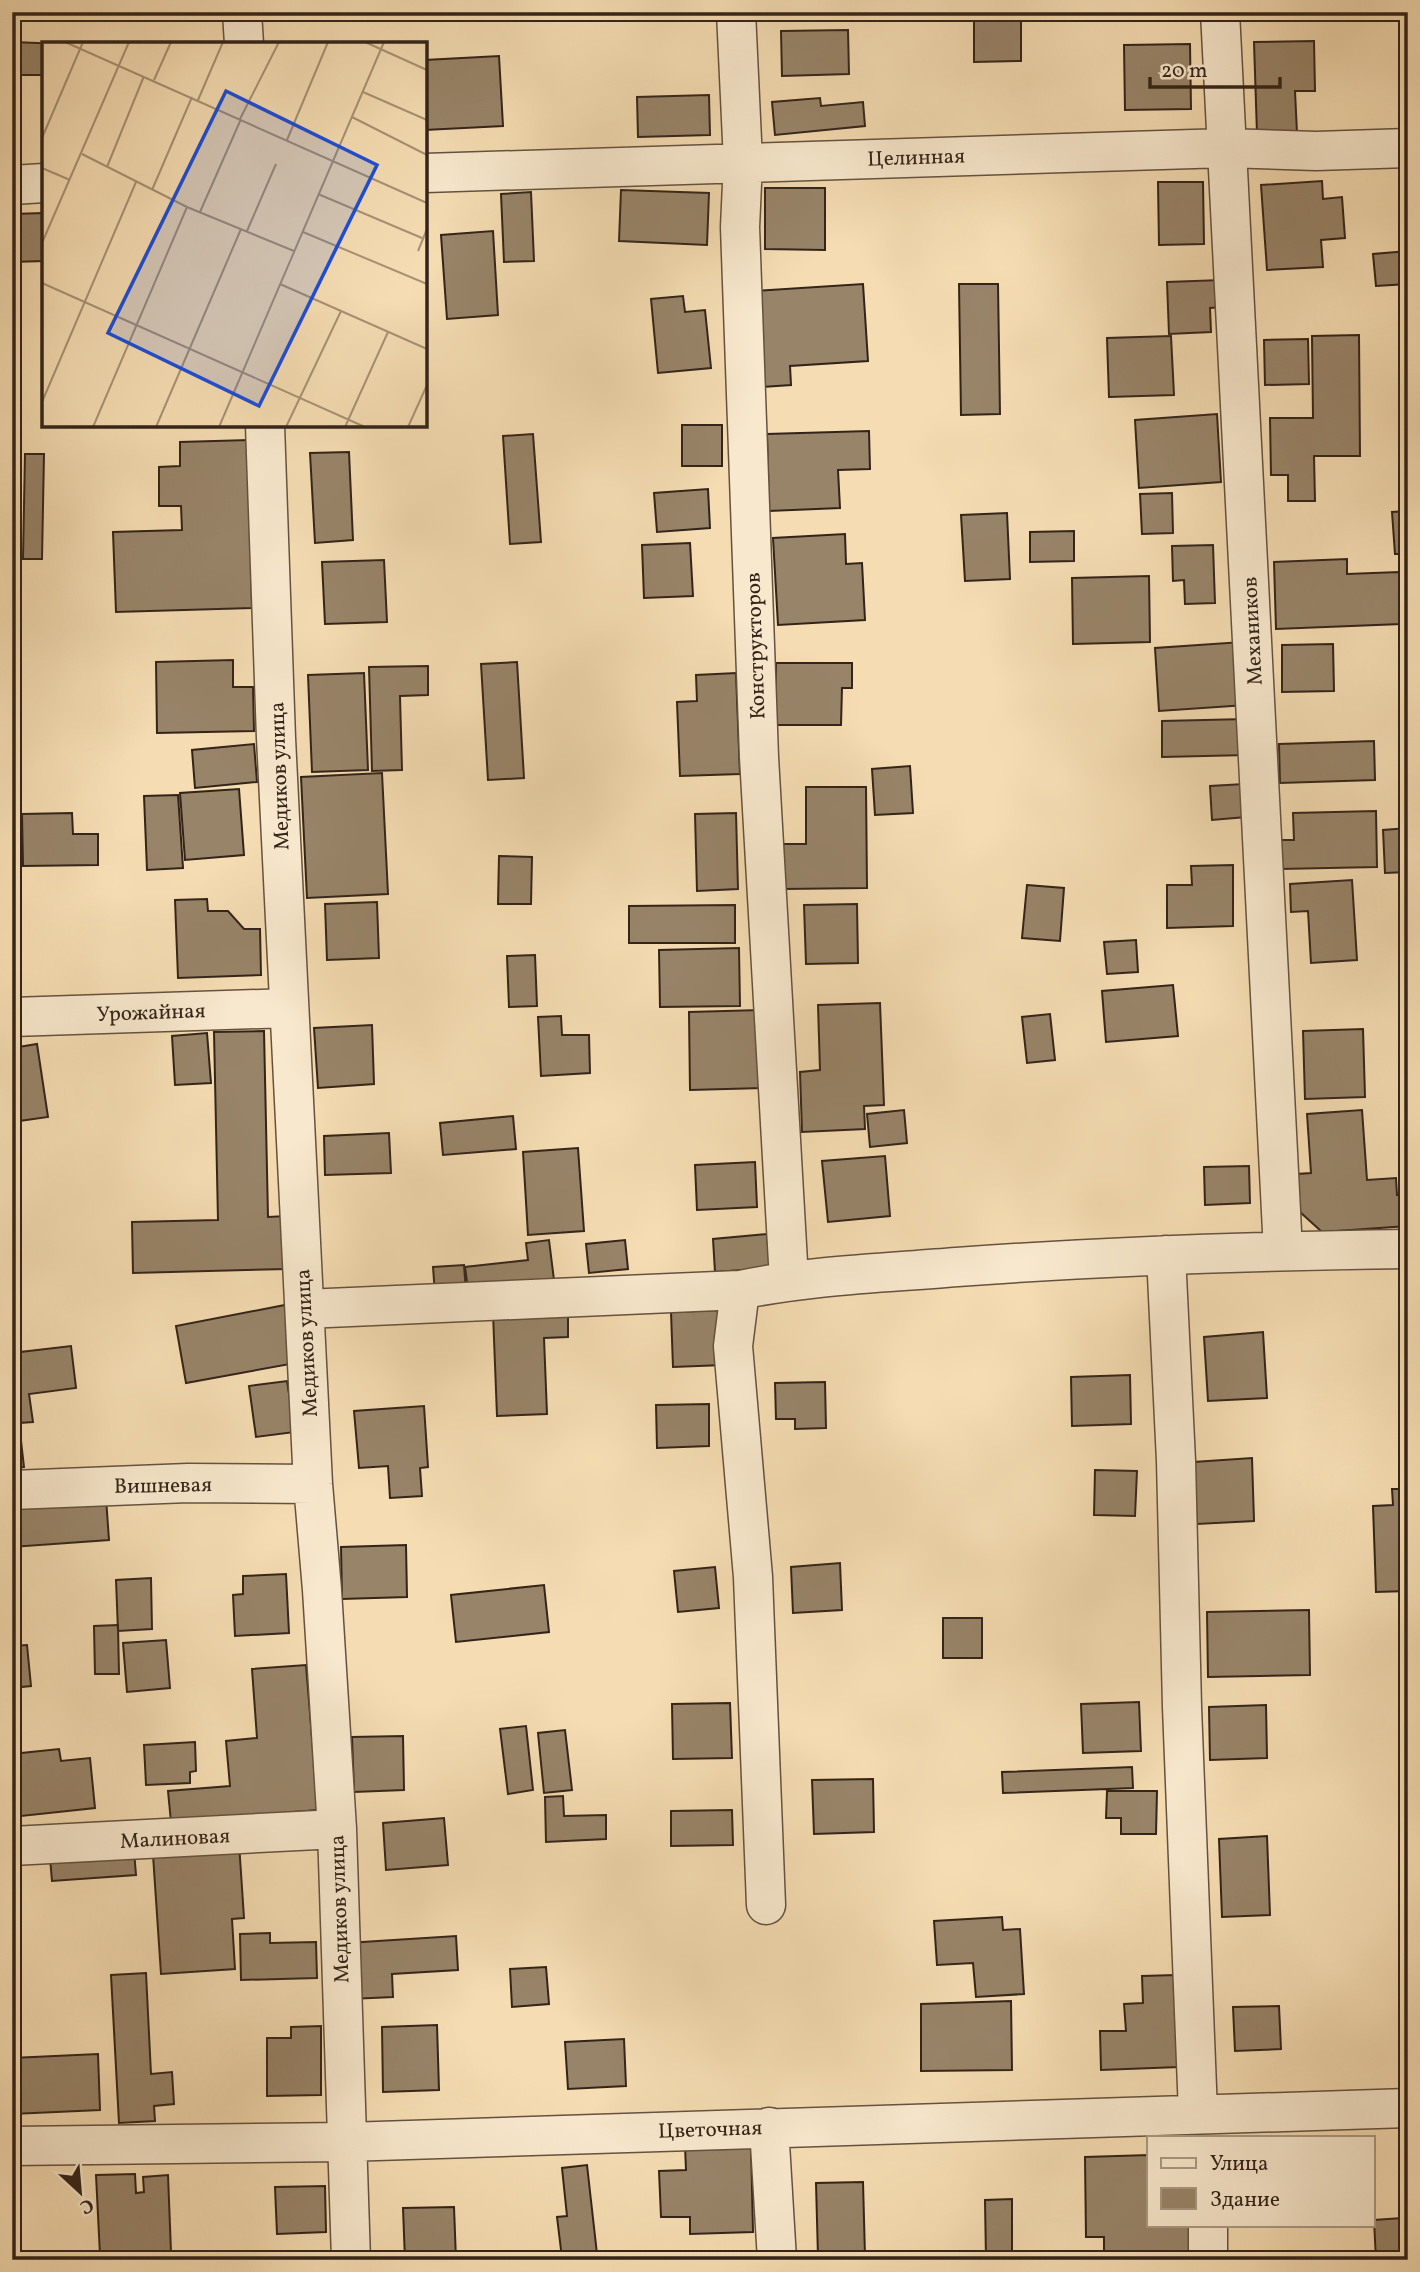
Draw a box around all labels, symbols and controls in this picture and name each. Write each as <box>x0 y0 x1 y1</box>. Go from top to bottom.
inset map <box>42 42 427 427</box>
scale bar <box>1150 46 1280 90</box>
text: 20 m <box>1161 57 1207 86</box>
street label: Целинная <box>867 142 965 175</box>
street label: Конструкторов <box>739 572 774 720</box>
street label: Механиков <box>1236 576 1271 686</box>
street label: Медиков улица <box>263 701 298 851</box>
street label: Урожайная <box>96 997 206 1030</box>
street label: Медиков улица <box>289 1268 326 1418</box>
street label: Вишневая <box>114 1471 212 1502</box>
street label: Малиновая <box>119 1822 231 1857</box>
street label: Медиков улица <box>323 1834 358 1984</box>
street label: Цветочная <box>657 2114 763 2147</box>
legend <box>1147 2136 1374 2226</box>
text: Улица <box>1210 2150 1268 2179</box>
north arrow <box>46 2156 116 2226</box>
text: Здание <box>1210 2186 1280 2215</box>
text: С <box>75 2191 98 2220</box>

